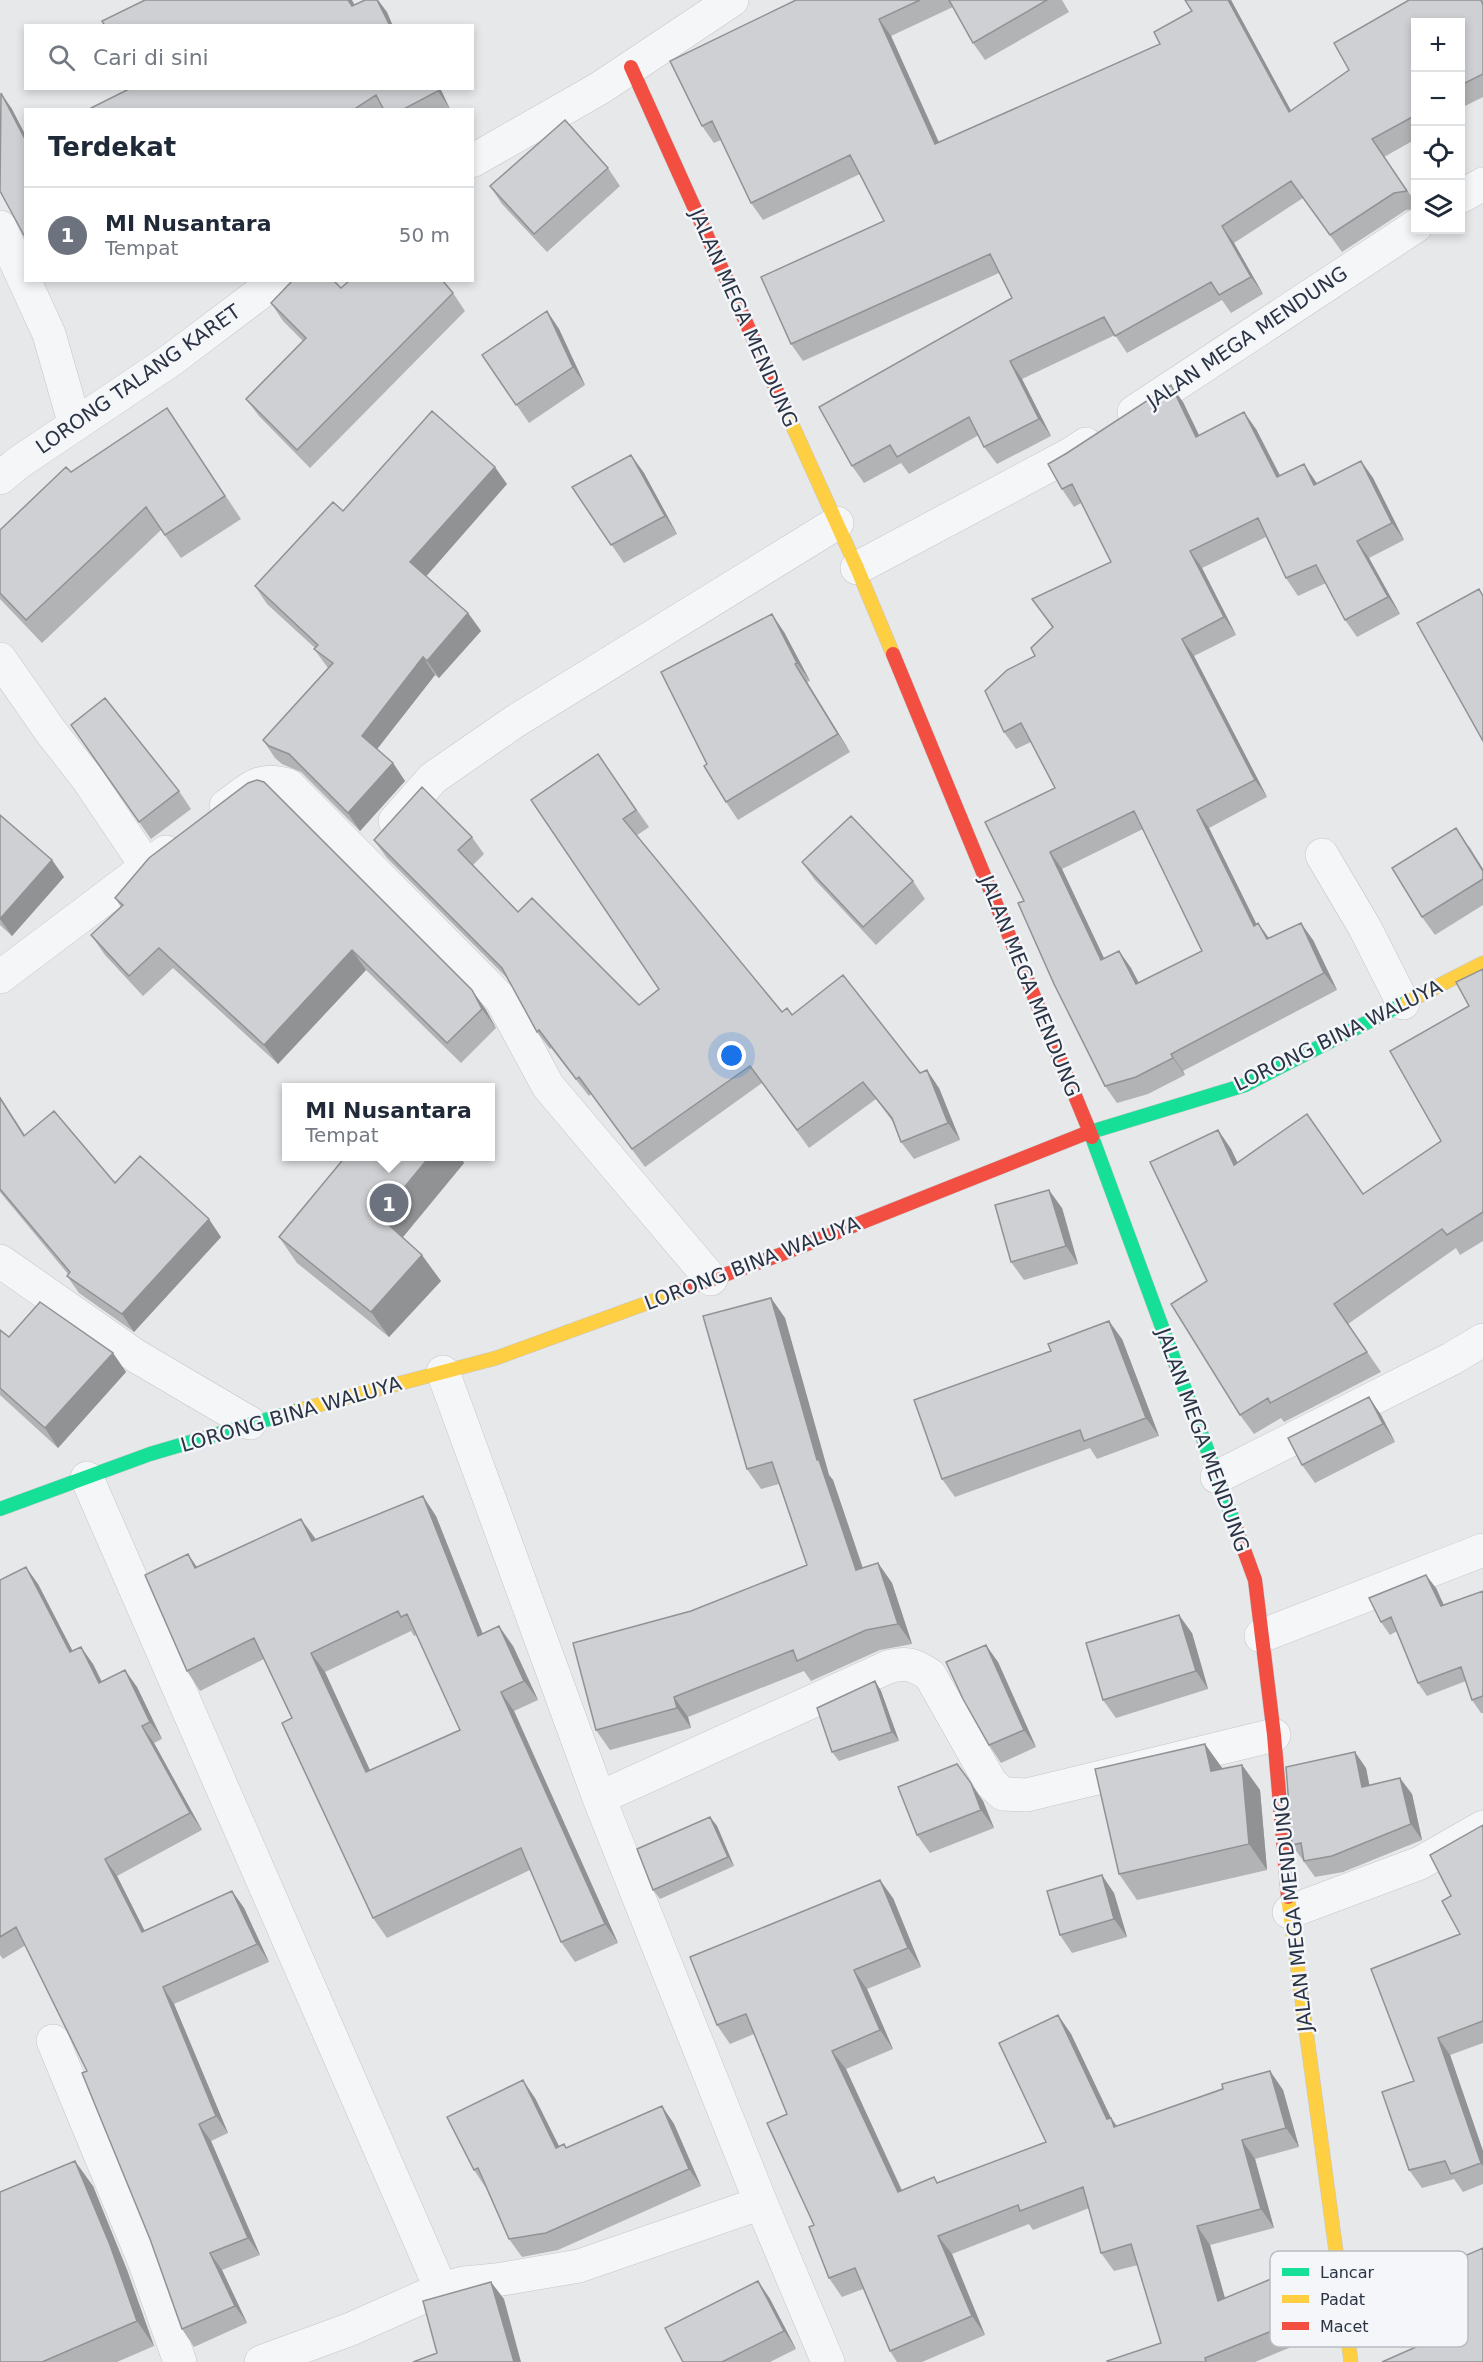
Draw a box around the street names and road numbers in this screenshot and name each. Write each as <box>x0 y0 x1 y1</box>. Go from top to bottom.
street label: JALAN MEGA MENDUNG <box>684 203 803 431</box>
street label: JALAN MEGA MENDUNG <box>1141 261 1352 414</box>
street label: LORONG TALANG KARET <box>31 299 246 459</box>
street label: JALAN MEGA MENDUNG <box>974 870 1085 1100</box>
street label: LORONG BINA WALUYA <box>1230 974 1446 1096</box>
street label: LORONG BINA WALUYA <box>641 1211 863 1315</box>
street label: JALAN MEGA MENDUNG <box>1151 1323 1255 1555</box>
street label: LORONG BINA WALUYA <box>178 1371 405 1457</box>
street label: JALAN MEGA MENDUNG <box>1269 1795 1318 2035</box>

